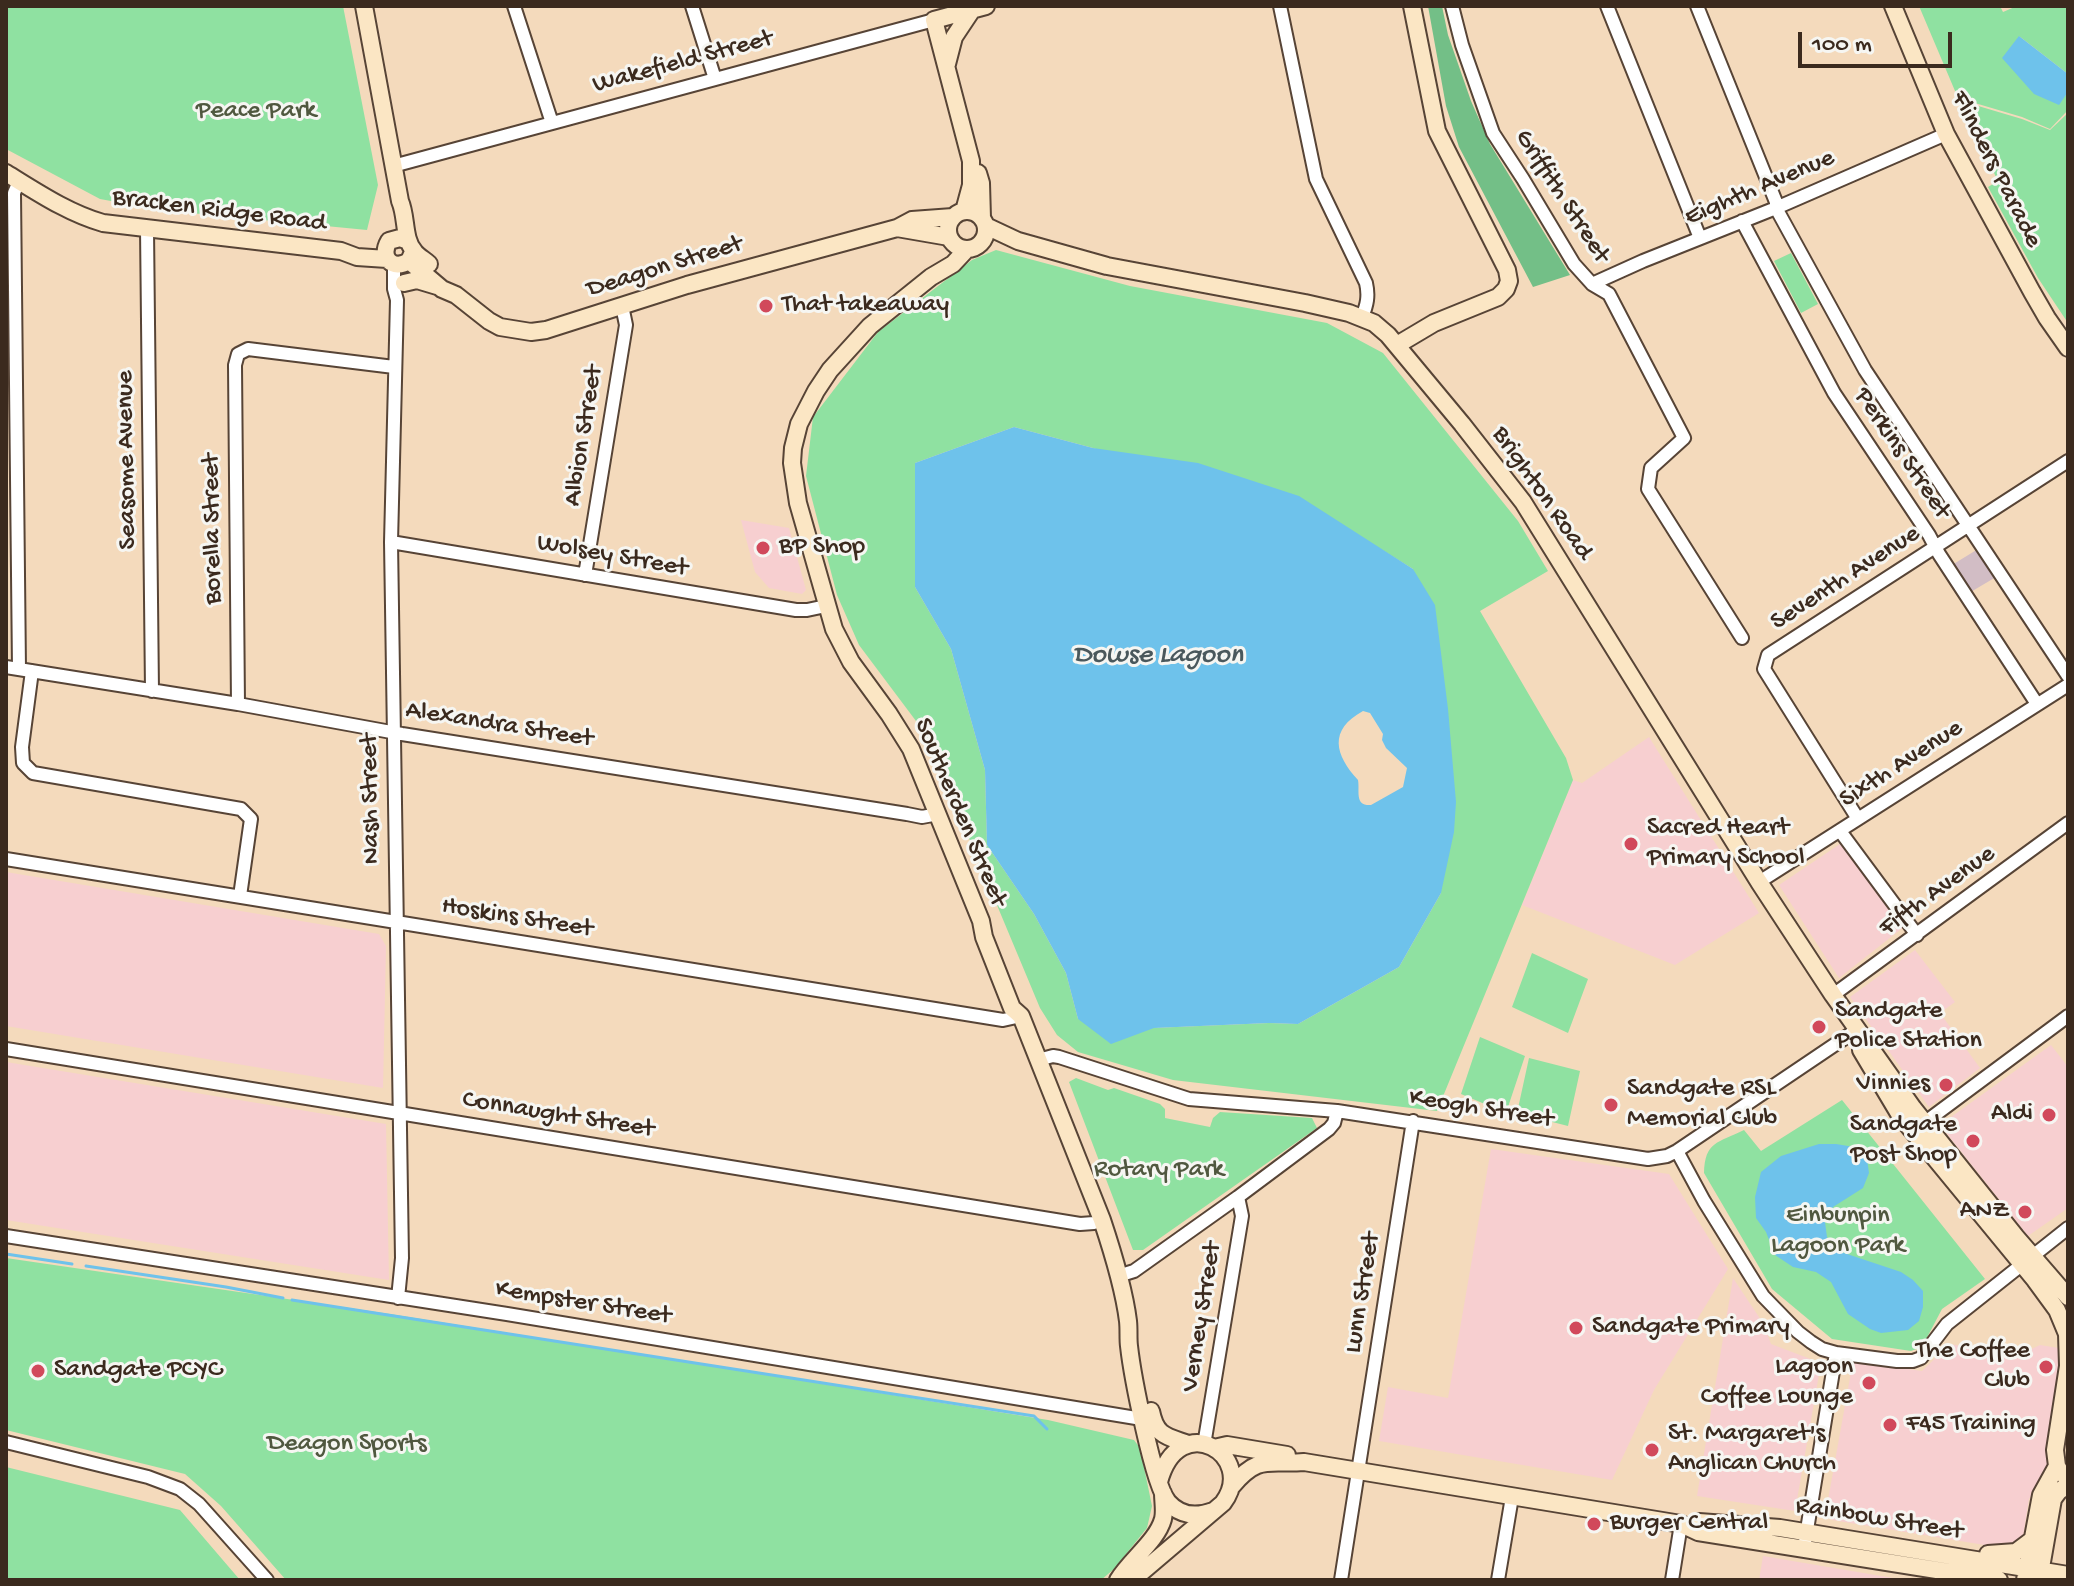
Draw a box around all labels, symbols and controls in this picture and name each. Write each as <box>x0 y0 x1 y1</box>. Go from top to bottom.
scale bar <box>1802 16 1956 66</box>
street label: Wakefield Street <box>590 24 776 102</box>
text: 100 m <box>1812 31 1872 60</box>
street label: Flinders Parade <box>1942 86 2048 254</box>
park label: Peace Park <box>196 96 316 128</box>
street label: Griffith Street <box>1506 124 1616 270</box>
street label: Eighth Avenue <box>1680 143 1840 235</box>
street label: Bracken Ridge Road <box>110 183 328 241</box>
street label: Deagon Street <box>583 230 747 306</box>
place label: That takeaway <box>782 290 949 322</box>
marker: That takeaway <box>757 297 775 315</box>
street label: Albion Street <box>559 364 611 508</box>
street label: Seasome Avenue <box>111 370 145 550</box>
street label: Perkins Street <box>1846 382 1956 526</box>
street label: Brighton Road <box>1483 421 1599 567</box>
street label: Borella Street <box>197 453 231 605</box>
street label: Seventh Avenue <box>1766 519 1926 639</box>
street label: Wolsey Street <box>534 528 690 586</box>
place label: BP Shop <box>779 532 865 564</box>
marker: BP Shop <box>754 539 772 557</box>
water label: Dowse Lagoon <box>1073 640 1243 674</box>
street label: Alexandra Street <box>403 696 595 756</box>
street label: Southerden Street <box>905 714 1013 912</box>
street label: Sixth Avenue <box>1835 714 1969 816</box>
street label: Nash Street <box>355 734 389 864</box>
place label: Sacred Heart Primary School <box>1647 813 1805 874</box>
marker: Sacred Heart Primary School <box>1622 835 1640 853</box>
street label: Fifth Avenue <box>1874 839 2002 945</box>
street label: Hoskins Street <box>439 892 595 946</box>
place label: Sandgate Police Station <box>1835 996 1982 1058</box>
marker: Sandgate Police Station <box>1810 1018 1828 1036</box>
place label: Vinnies <box>1857 1069 1930 1101</box>
place label: Sandgate RSL Memorial Club <box>1627 1074 1777 1136</box>
marker: Vinnies <box>1937 1076 1955 1094</box>
street label: Keogh Street <box>1407 1083 1555 1137</box>
street label: Connaught Street <box>460 1085 656 1147</box>
marker: Sandgate RSL Memorial Club <box>1602 1096 1620 1114</box>
place label: Aldi <box>1991 1099 2033 1131</box>
marker: Aldi <box>2040 1106 2058 1124</box>
place label: Sandgate Post Shop <box>1850 1110 1957 1172</box>
marker: Sandgate Post Shop <box>1964 1132 1982 1150</box>
park label: Rotary Park <box>1094 1155 1224 1187</box>
place label: ANZ <box>1960 1196 2009 1228</box>
park label: Einbunpin Lagoon Park <box>1771 1201 1905 1262</box>
marker: ANZ <box>2016 1203 2034 1221</box>
street label: Lunn Street <box>1339 1230 1389 1356</box>
street label: Verney Street <box>1176 1240 1230 1394</box>
street label: Kempster Street <box>493 1275 673 1333</box>
place label: Sandgate Primary <box>1592 1312 1790 1344</box>
marker: Sandgate Primary <box>1567 1319 1585 1337</box>
place label: The Coffee Club <box>1916 1336 2030 1398</box>
place label: Lagoon Coffee Lounge <box>1701 1352 1853 1414</box>
place label: Sandgate PCYC <box>54 1355 222 1387</box>
marker: The Coffee Club <box>2037 1358 2055 1376</box>
marker: Sandgate PCYC <box>29 1362 47 1380</box>
marker: Lagoon Coffee Lounge <box>1860 1374 1878 1392</box>
place label: F45 Training <box>1906 1409 2036 1441</box>
marker: F45 Training <box>1881 1416 1899 1434</box>
place label: St. Margaret's Anglican Church <box>1668 1419 1836 1480</box>
park label: Deagon Sports <box>267 1429 427 1461</box>
marker: St. Margaret's Anglican Church <box>1643 1441 1661 1459</box>
street label: Rainbow Street <box>1793 1491 1965 1549</box>
place label: Burger Central <box>1610 1508 1768 1540</box>
marker: Burger Central <box>1585 1515 1603 1533</box>

